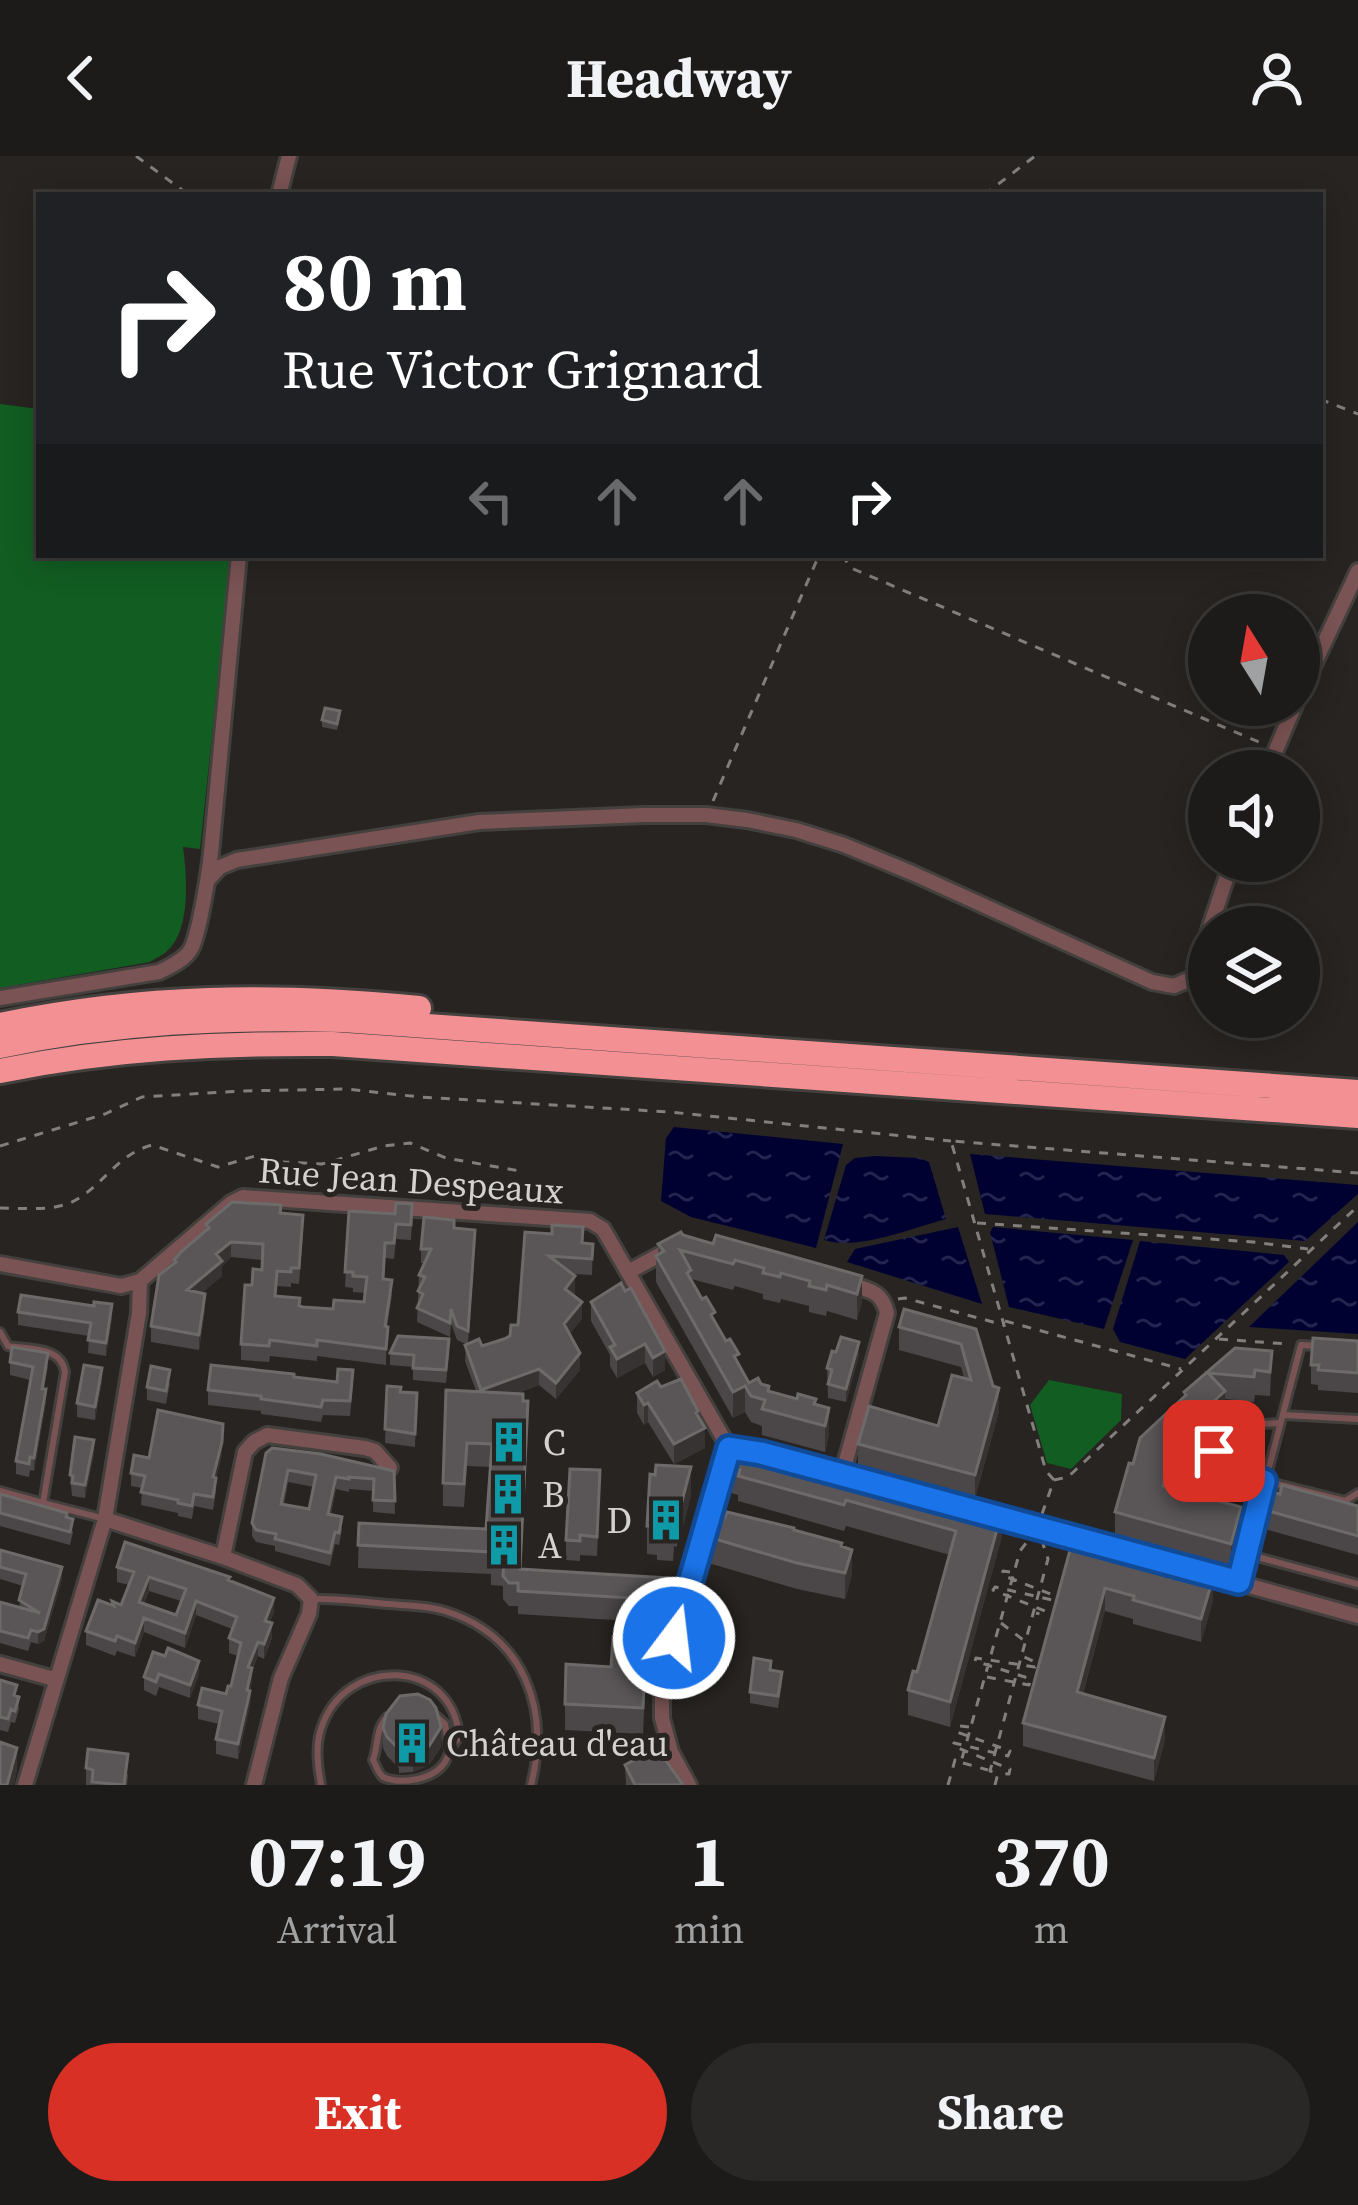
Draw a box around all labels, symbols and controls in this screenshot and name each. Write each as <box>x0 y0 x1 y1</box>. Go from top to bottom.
text: Headway <box>566 41 792 115</box>
icon: back <box>48 45 114 111</box>
icon: person <box>1244 45 1310 111</box>
text: 80 m <box>282 223 467 338</box>
icon: right <box>84 240 240 396</box>
text: Rue Victor Grignard <box>282 332 762 406</box>
icon: left <box>458 468 524 534</box>
icon: ahead <box>584 468 650 534</box>
icon: ahead <box>710 468 776 534</box>
icon: right <box>836 468 902 534</box>
north arrow <box>1188 594 1320 726</box>
map controls <box>1188 594 1320 1038</box>
button: sound <box>1188 750 1320 882</box>
button: layers <box>1188 906 1320 1038</box>
street label: Rue Jean Despeaux <box>257 1145 565 1216</box>
pin <box>1163 1400 1265 1502</box>
place label: C <box>543 1418 566 1467</box>
icon: arrive <box>1181 1418 1247 1484</box>
building icon: C <box>486 1419 532 1465</box>
place label: B <box>542 1470 565 1519</box>
building icon: B <box>485 1471 531 1517</box>
place label: D <box>606 1496 632 1545</box>
building icon: D <box>643 1497 689 1543</box>
place label: A <box>538 1521 562 1570</box>
building icon: A <box>481 1522 527 1568</box>
position arrow <box>611 1575 737 1701</box>
place label: Château d'eau <box>446 1719 668 1768</box>
building icon: Château d'eau <box>389 1720 435 1766</box>
text: 07:19 <box>248 1811 426 1910</box>
text: 1 <box>690 1811 729 1910</box>
text: 370 <box>993 1811 1110 1910</box>
text: Arrival <box>277 1903 397 1956</box>
text: min <box>674 1903 745 1956</box>
text: m <box>1034 1903 1069 1956</box>
button: Exit <box>48 2043 667 2181</box>
button: Share <box>691 2043 1310 2181</box>

